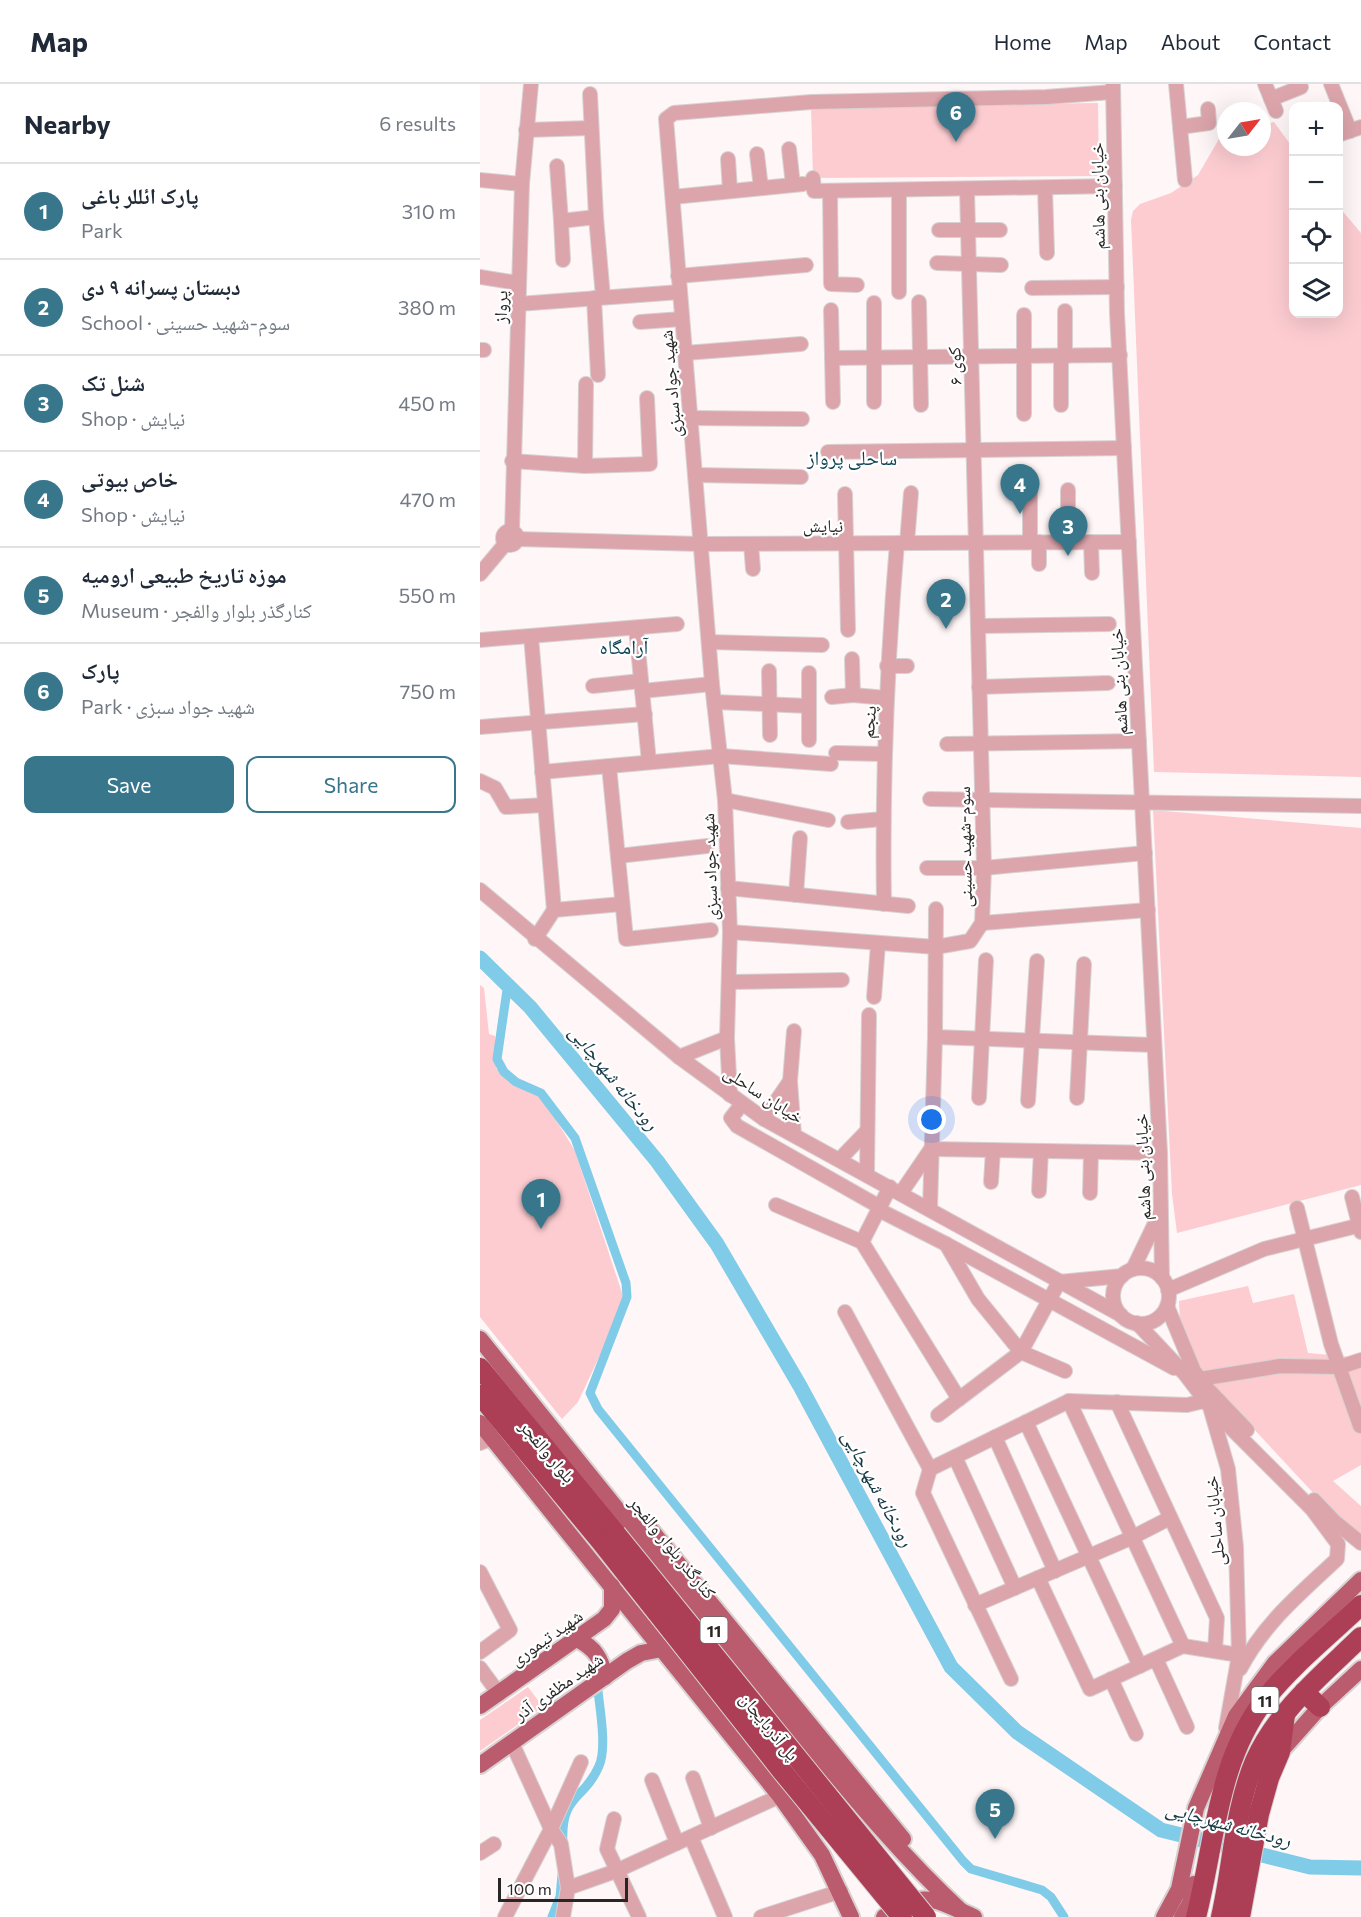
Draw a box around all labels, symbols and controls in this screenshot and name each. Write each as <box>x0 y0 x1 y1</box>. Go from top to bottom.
text: Map <box>30 24 88 58</box>
text: Home <box>994 29 1051 54</box>
text: Map <box>1084 29 1128 54</box>
text: About <box>1161 29 1220 54</box>
text: Contact <box>1253 29 1331 54</box>
pin: 6 <box>936 92 976 142</box>
north arrow <box>1217 102 1271 156</box>
map controls <box>1289 102 1343 318</box>
button: + <box>1289 102 1343 156</box>
text: Nearby <box>24 108 111 139</box>
text: 6 results <box>379 111 456 135</box>
street label: خیابان بنی هاشم <box>1085 142 1111 250</box>
button: − <box>1289 156 1343 210</box>
text: پارک ائللر باغی <box>81 182 199 209</box>
text: 1 <box>39 199 48 223</box>
text: 310 m <box>402 199 456 223</box>
button: locate <box>1289 210 1343 264</box>
text: Park <box>81 218 123 242</box>
button: layers <box>1289 264 1343 318</box>
text: دبستان پسرانه ۹ دی <box>81 273 241 300</box>
street label: پرواز <box>488 290 513 325</box>
text: 2 <box>38 295 49 319</box>
text: 380 m <box>398 295 456 319</box>
text: School · سوم-شهید حسینی <box>81 310 290 334</box>
street label: شهید جواد سبزی <box>654 329 687 439</box>
street label: کوی ۶ <box>942 346 967 386</box>
text: شنل تک <box>81 369 145 396</box>
text: 3 <box>38 391 49 415</box>
text: 450 m <box>398 391 456 415</box>
text: Shop · نیایش <box>81 406 185 430</box>
district label: ساحلی پرواز <box>806 445 897 470</box>
pin: 4 <box>1000 464 1040 514</box>
text: خاص بیوتی <box>81 465 178 492</box>
text: 4 <box>37 487 50 511</box>
text: 470 m <box>400 487 456 511</box>
text: Shop · نیایش <box>81 502 185 526</box>
pin: 3 <box>1048 506 1088 556</box>
street label: نیایش <box>803 514 843 537</box>
text: موزه تاریخ طبیعی ارومیه <box>81 561 287 588</box>
pin: 2 <box>926 580 966 629</box>
text: 5 <box>38 583 49 607</box>
text: 550 m <box>399 583 456 607</box>
text: Museum · کنارگذر بلوار والفجر <box>81 598 312 622</box>
street label: خیابان بنی هاشم <box>1104 628 1134 736</box>
district label: آرامگاه <box>600 634 649 658</box>
text: پارک <box>81 657 119 684</box>
text: 6 <box>37 679 50 703</box>
text: 750 m <box>400 679 456 703</box>
text: Park · شهید جواد سبزی <box>81 694 255 718</box>
street label: پنجم <box>856 705 882 739</box>
button: Save <box>24 756 234 813</box>
button: Share <box>246 756 456 813</box>
street label: سوم-شهید حسینی <box>952 786 978 908</box>
street label: شهید جواد سبزی <box>696 813 723 921</box>
water label: رودخانه شهرچایی <box>564 1019 665 1136</box>
street label: خیابان ساحلی <box>719 1060 808 1129</box>
your location <box>917 1105 946 1134</box>
street label: خیابان بنی هاشم <box>1129 1113 1157 1221</box>
pin: 1 <box>522 1180 560 1229</box>
street label: بلوار والفجر <box>514 1414 581 1487</box>
water label: رودخانه شهرچایی <box>836 1426 920 1552</box>
street label: خیابان ساحلی <box>1199 1475 1230 1567</box>
street label: کنارگذر بلوار والفجر <box>624 1490 721 1604</box>
street label: شهید تیموری <box>505 1604 587 1671</box>
road number: 11 <box>700 1617 728 1643</box>
street label: شهید مظفری آذر <box>508 1647 608 1726</box>
street label: پل آذربایجان <box>735 1687 804 1765</box>
road number: 11 <box>1252 1687 1278 1713</box>
pin: 5 <box>976 1790 1014 1839</box>
water label: رودخانه شهرچایی <box>1163 1795 1295 1853</box>
scale bar <box>498 1875 628 1902</box>
text: 100 m <box>507 1879 552 1898</box>

